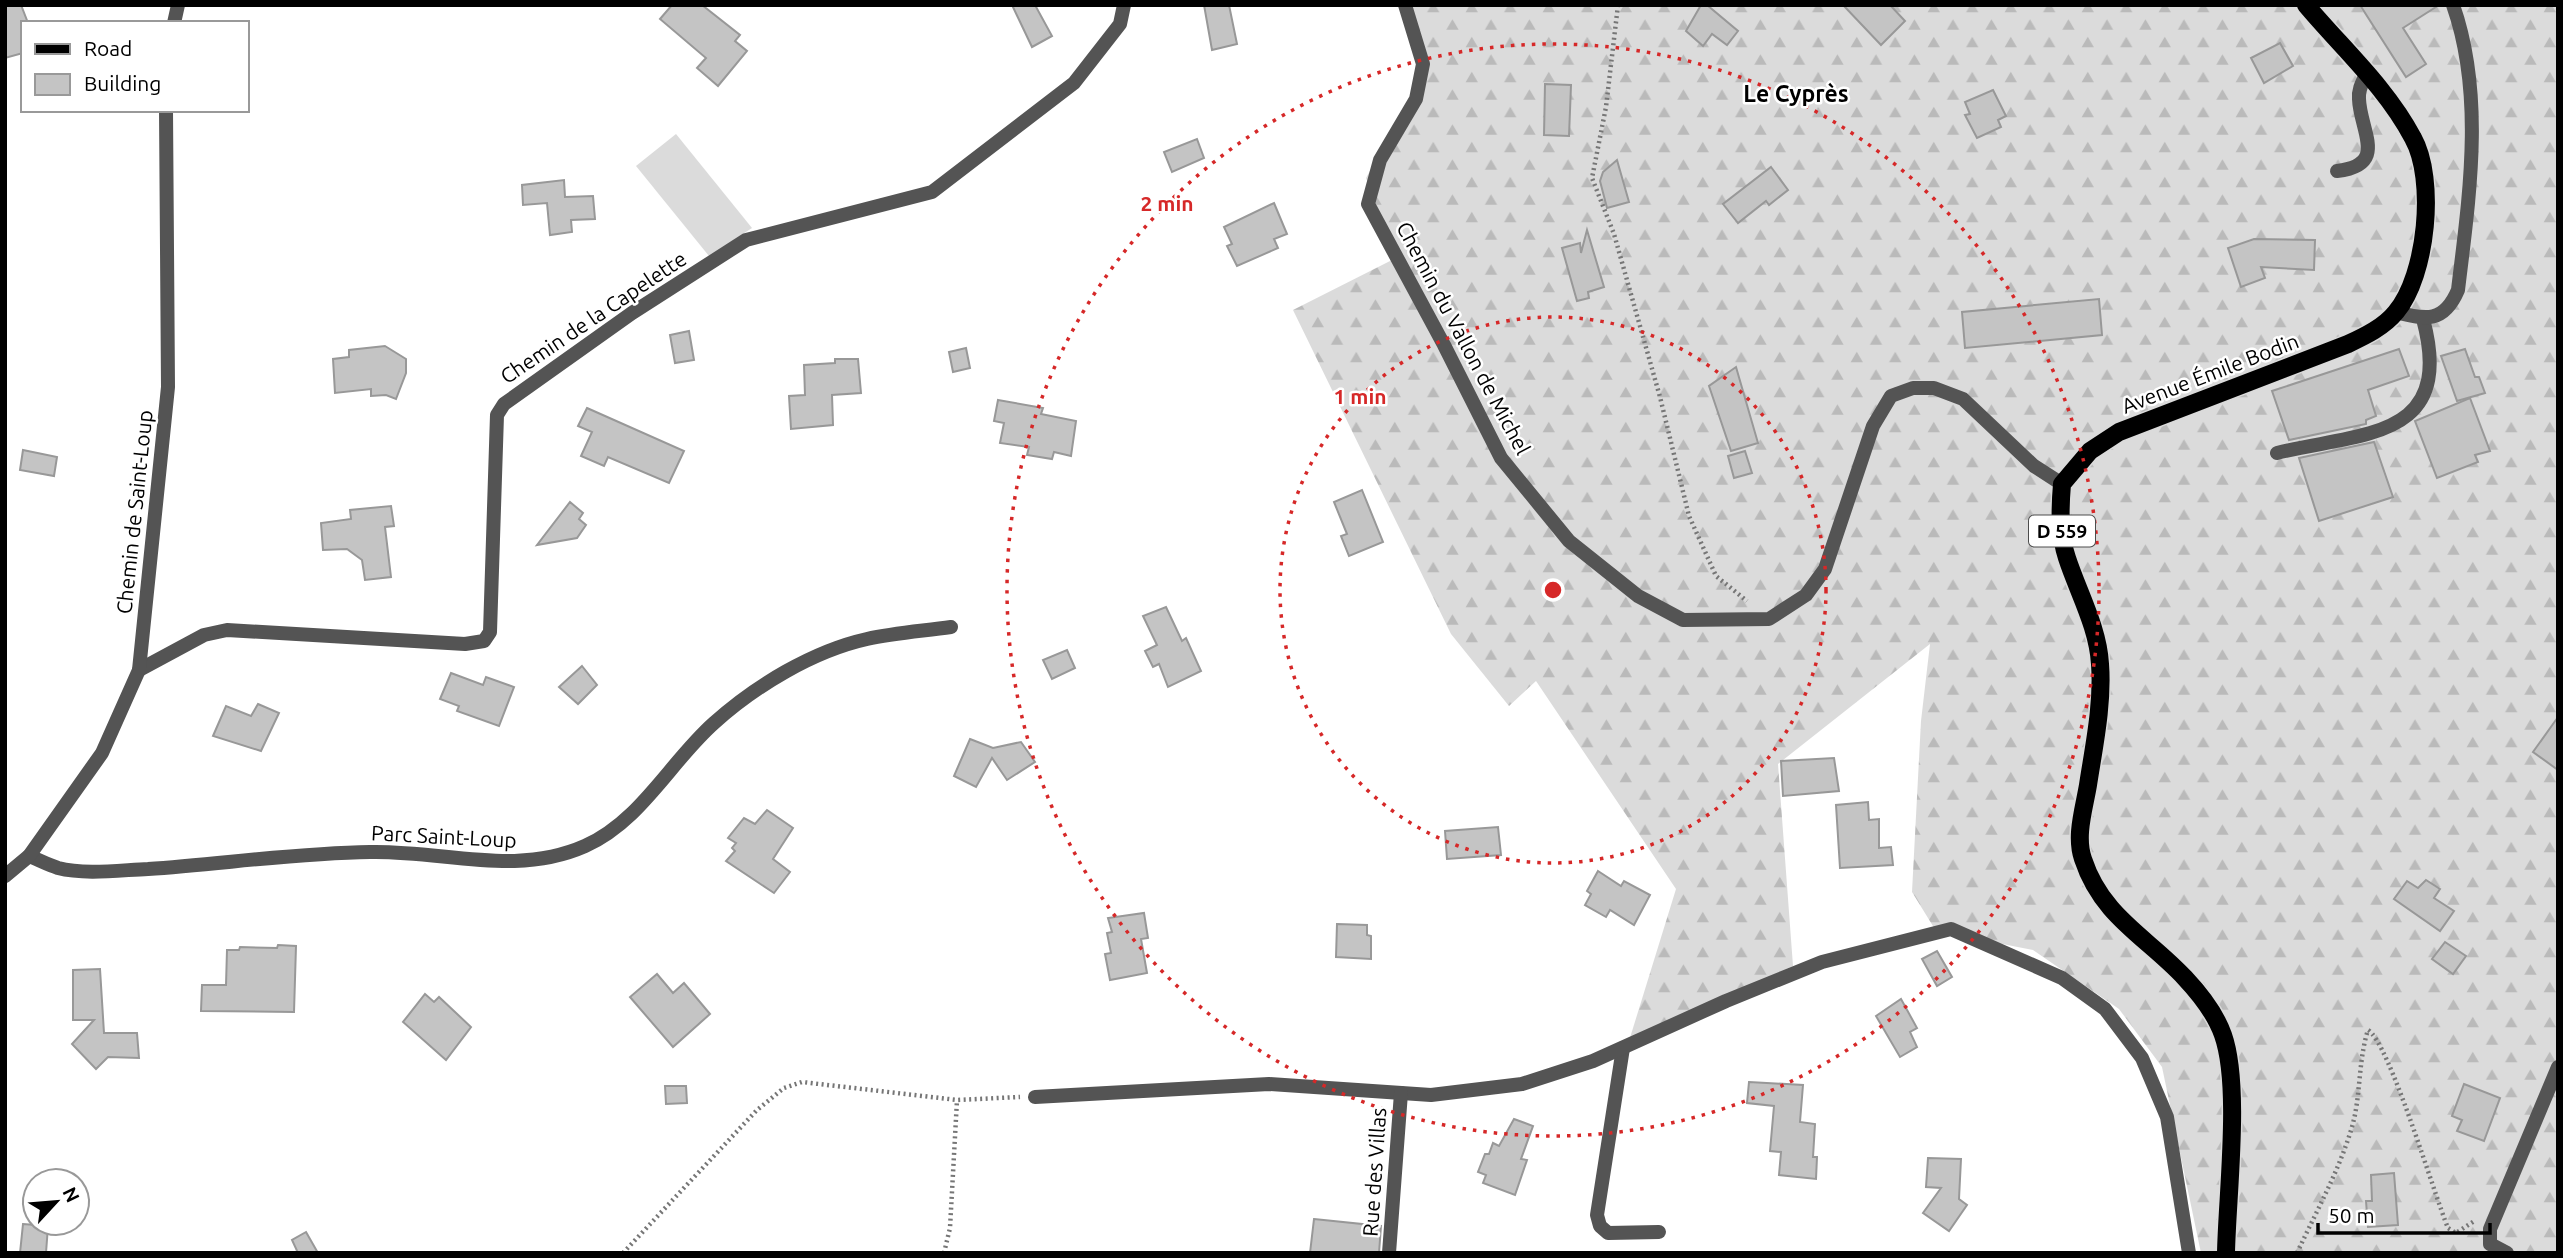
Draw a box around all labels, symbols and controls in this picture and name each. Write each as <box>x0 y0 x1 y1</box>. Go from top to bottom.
legend <box>21 21 248 112</box>
text: Road <box>84 36 132 60</box>
text: Building <box>84 71 161 95</box>
district label: Le Cyprès <box>1743 81 1849 106</box>
text: 2 min <box>1140 191 1194 215</box>
street label: Chemin du Vallon de Michel <box>1392 217 1536 459</box>
street label: Chemin de la Capelette <box>495 246 691 388</box>
street label: Avenue Émile Bodin <box>2118 328 2302 418</box>
text: 1 min <box>1333 384 1387 408</box>
street label: Chemin de Saint-Loup <box>111 409 157 615</box>
road number: D 559 <box>2029 516 2095 546</box>
centre of rings <box>1541 578 1565 602</box>
street label: Parc Saint-Loup <box>371 820 517 852</box>
street label: Rue des Villas <box>1358 1107 1390 1237</box>
north arrow <box>21 1167 91 1237</box>
text: N <box>58 1183 84 1206</box>
scale bar <box>2318 1192 2490 1236</box>
text: 50 m <box>2328 1203 2375 1227</box>

